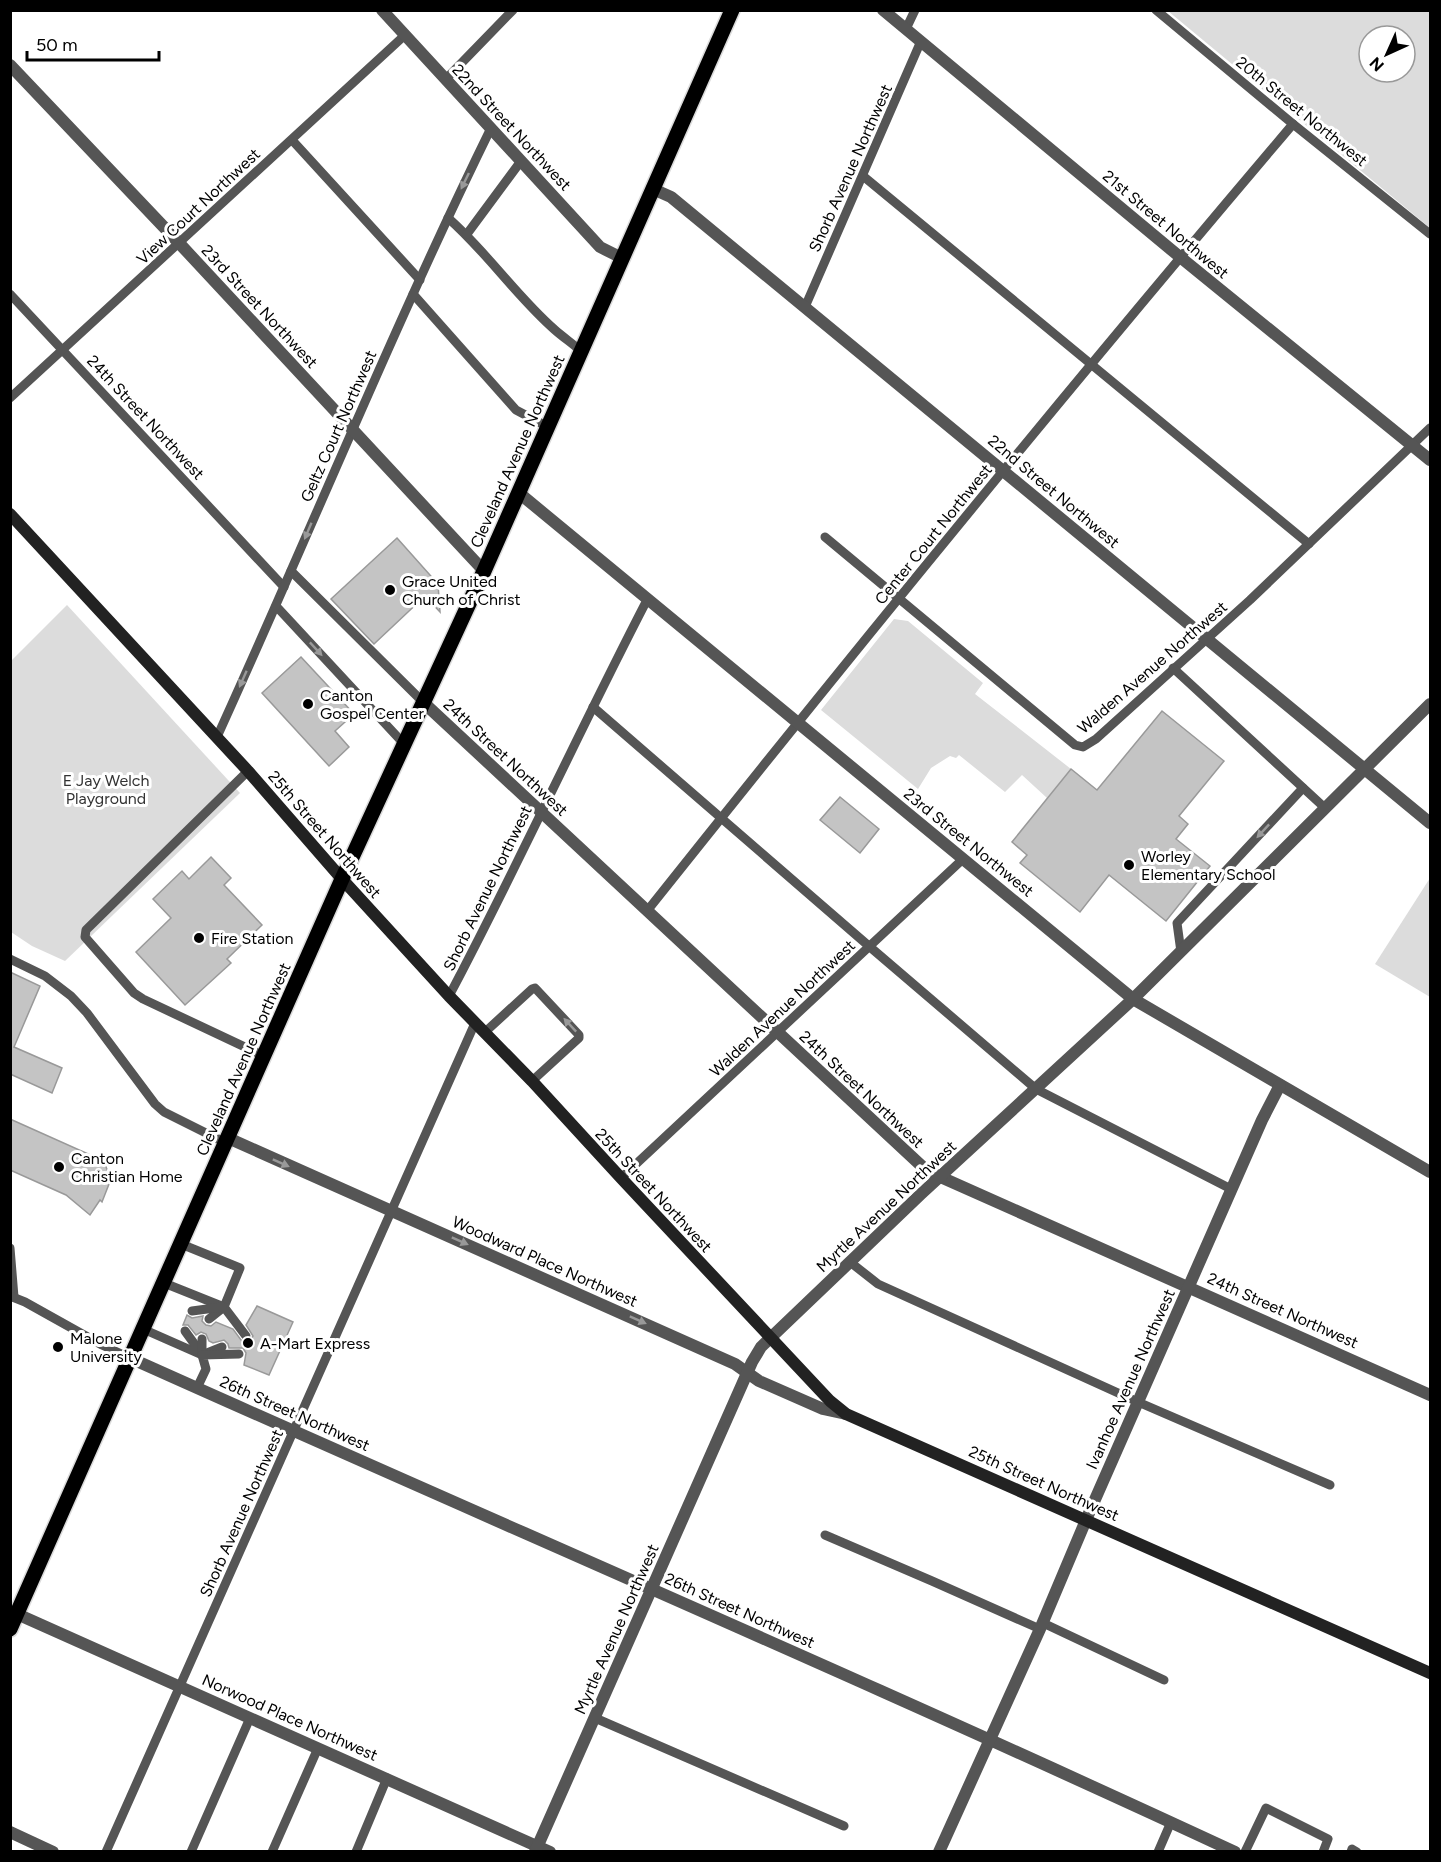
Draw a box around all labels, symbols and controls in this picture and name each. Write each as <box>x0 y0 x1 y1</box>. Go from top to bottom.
scale bar <box>27 24 159 62</box>
north arrow <box>1357 24 1417 84</box>
text: 50 m <box>36 34 78 56</box>
street label: 20th Street Northwest <box>1232 53 1371 170</box>
text: N <box>1366 53 1388 75</box>
street label: 22nd Street Northwest <box>448 60 575 194</box>
street label: Shorb Avenue Northwest <box>805 81 896 255</box>
street label: View Court Northwest <box>133 144 264 268</box>
street label: 21st Street Northwest <box>1099 166 1232 283</box>
one-way arrow <box>460 172 470 189</box>
street label: 23rd Street Northwest <box>198 241 322 372</box>
street label: Geltz Court Northwest <box>296 347 380 505</box>
street label: 24th Street Northwest <box>83 351 208 483</box>
street label: Cleveland Avenue Northwest <box>466 352 569 551</box>
street label: 22nd Street Northwest <box>984 431 1123 552</box>
street label: Center Court Northwest <box>871 460 996 608</box>
one-way arrow <box>303 522 312 540</box>
place label: Grace United Church of Christ <box>402 572 521 609</box>
marker: Grace United Church of Christ <box>383 583 397 597</box>
street label: Walden Avenue Northwest <box>1074 597 1231 738</box>
one-way arrow <box>308 641 322 655</box>
one-way arrow <box>239 671 248 688</box>
place label: Canton Gospel Center <box>320 686 425 723</box>
street label: 24th Street Northwest <box>440 695 572 820</box>
marker: Canton Gospel Center <box>301 697 315 711</box>
street label: 25th Street Northwest <box>264 767 385 902</box>
park label: E Jay Welch Playground <box>63 771 149 808</box>
street label: 23rd Street Northwest <box>900 784 1037 901</box>
street label: Shorb Avenue Northwest <box>439 803 536 974</box>
one-way arrow <box>1256 823 1270 838</box>
place label: Worley Elementary School <box>1141 847 1275 884</box>
marker: Worley Elementary School <box>1122 858 1136 872</box>
place label: Fire Station <box>211 929 294 948</box>
marker: Fire Station <box>192 931 206 945</box>
street label: Walden Avenue Northwest <box>706 936 859 1081</box>
street label: Cleveland Avenue Northwest <box>192 960 295 1159</box>
one-way arrow <box>563 1018 577 1033</box>
street label: 24th Street Northwest <box>796 1027 928 1152</box>
street label: 25th Street Northwest <box>591 1124 716 1256</box>
street label: Myrtle Avenue Northwest <box>813 1137 960 1276</box>
place label: Canton Christian Home <box>71 1149 183 1186</box>
one-way arrow <box>273 1158 291 1168</box>
marker: Canton Christian Home <box>52 1160 66 1174</box>
street label: Woodward Place Northwest <box>449 1212 640 1311</box>
one-way arrow <box>451 1236 469 1246</box>
street label: 24th Street Northwest <box>1204 1269 1361 1352</box>
street label: Ivanhoe Avenue Northwest <box>1082 1286 1179 1472</box>
one-way arrow <box>630 1315 648 1325</box>
place label: Malone University <box>70 1329 142 1366</box>
place label: A-Mart Express <box>260 1334 370 1353</box>
marker: A-Mart Express <box>241 1336 255 1350</box>
marker: Malone University <box>51 1340 65 1354</box>
street label: 26th Street Northwest <box>217 1372 373 1455</box>
street label: Shorb Avenue Northwest <box>196 1426 287 1600</box>
street label: 25th Street Northwest <box>966 1442 1122 1525</box>
street label: Myrtle Avenue Northwest <box>570 1541 663 1717</box>
street label: 26th Street Northwest <box>662 1569 818 1652</box>
street label: Norwood Place Northwest <box>199 1670 381 1765</box>

